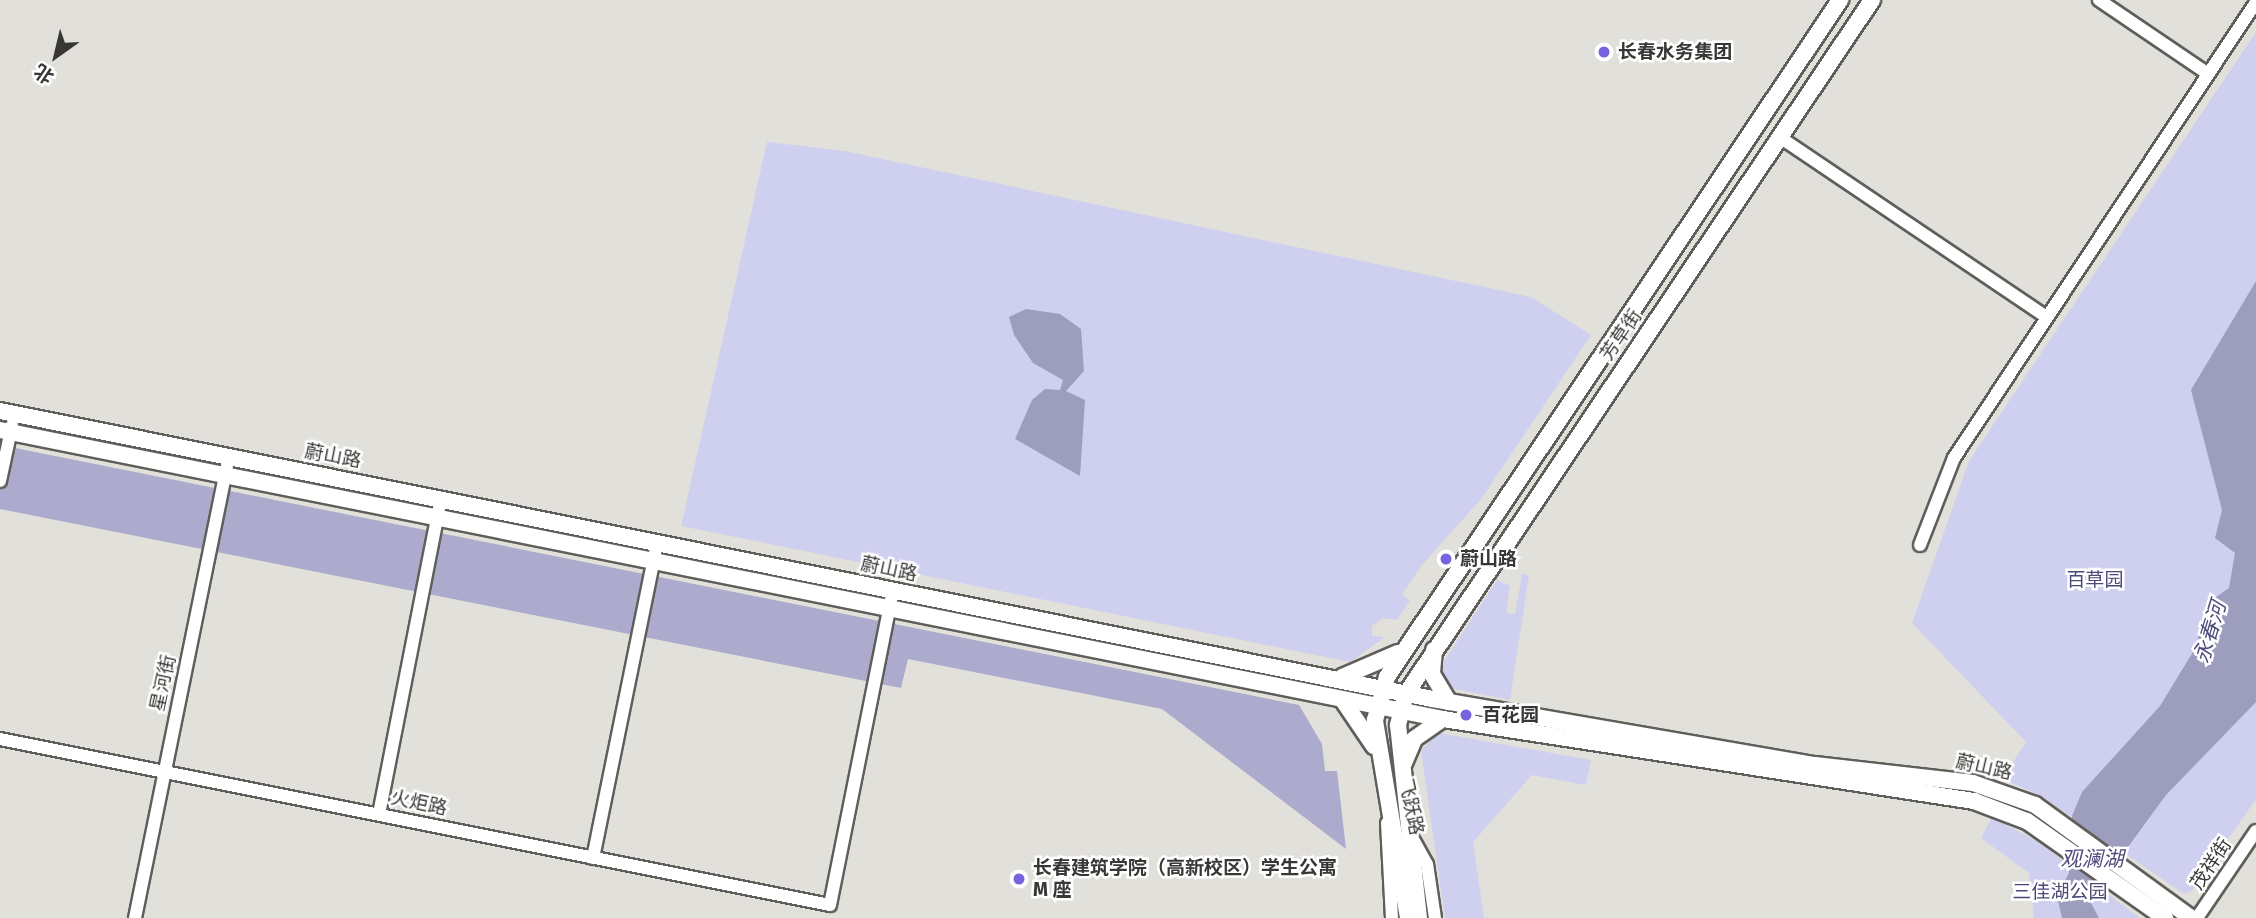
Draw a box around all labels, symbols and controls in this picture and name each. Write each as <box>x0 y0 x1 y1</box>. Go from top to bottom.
north arrow <box>21 21 91 91</box>
place label: 长春水务集团 <box>1618 41 1732 63</box>
marker: 长春水务集团 <box>1596 44 1612 60</box>
text: 北 <box>30 59 58 89</box>
street label: 芳草街 <box>1596 305 1646 365</box>
street label: 蔚山路 <box>303 439 363 473</box>
place label: 蔚山路 <box>1460 548 1517 570</box>
marker: 蔚山路 <box>1438 551 1454 567</box>
street label: 蔚山路 <box>859 552 919 586</box>
park label: 百草园 <box>2067 569 2123 591</box>
water label: 永春河 <box>2189 598 2231 666</box>
street label: 星河街 <box>146 653 180 713</box>
place label: 百花园 <box>1482 704 1539 726</box>
marker: 百花园 <box>1456 705 1476 725</box>
street label: 蔚山路 <box>1954 749 2014 785</box>
street label: 飞跃路 <box>1394 777 1428 837</box>
street label: 火炬路 <box>389 786 449 820</box>
street label: 茂祥街 <box>2186 834 2236 894</box>
water label: 观澜湖 <box>2061 846 2123 872</box>
place label: 长春建筑学院（高新校区）学生公寓 M 座 <box>1033 857 1337 901</box>
marker: 长春建筑学院（高新校区）学生公寓 M 座 <box>1011 871 1027 887</box>
park label: 三佳湖公园 <box>2013 881 2107 903</box>

